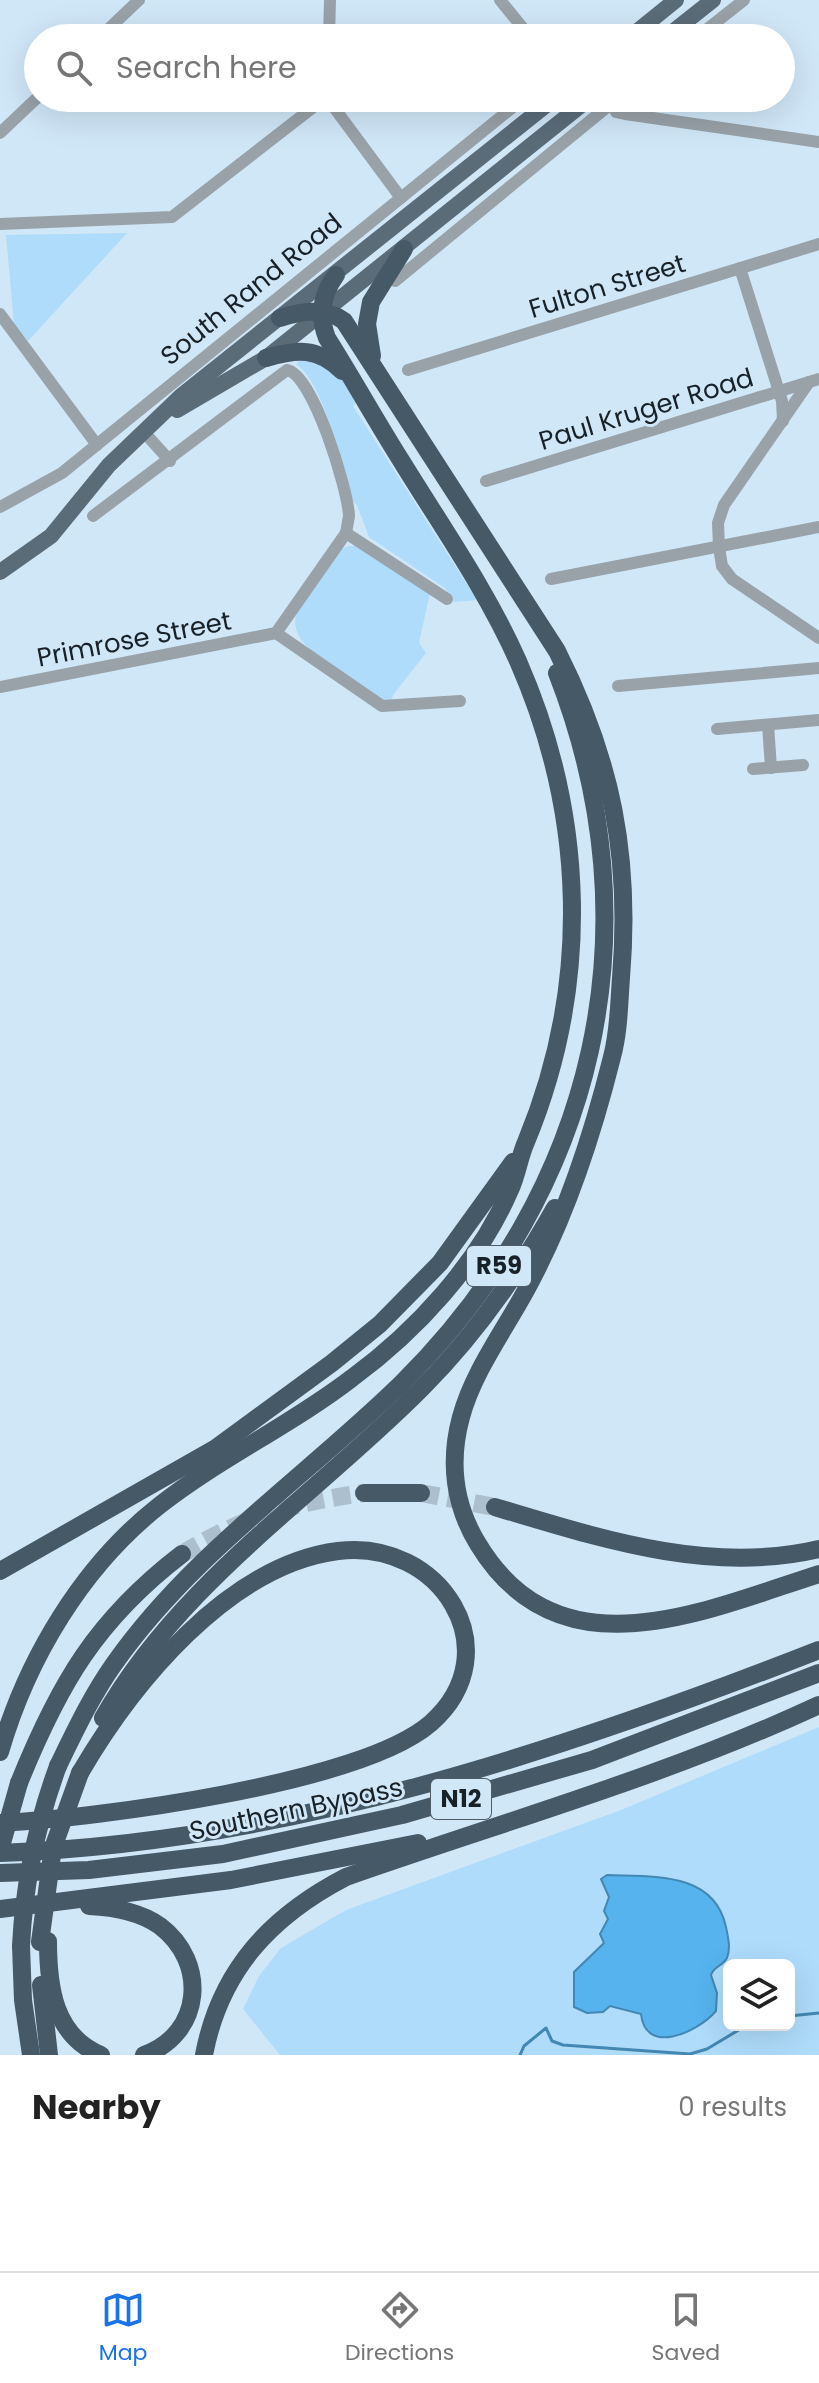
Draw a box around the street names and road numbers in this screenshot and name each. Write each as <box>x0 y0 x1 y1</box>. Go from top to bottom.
street label: South Rand Road <box>153 205 349 373</box>
street label: Fulton Street <box>524 245 690 327</box>
street label: Paul Kruger Road <box>534 359 758 459</box>
street label: Primrose Street <box>34 603 234 675</box>
road number: R59 <box>467 1246 531 1286</box>
street label: Southern Bypass <box>186 1769 406 1849</box>
road number: N12 <box>431 1779 491 1819</box>

